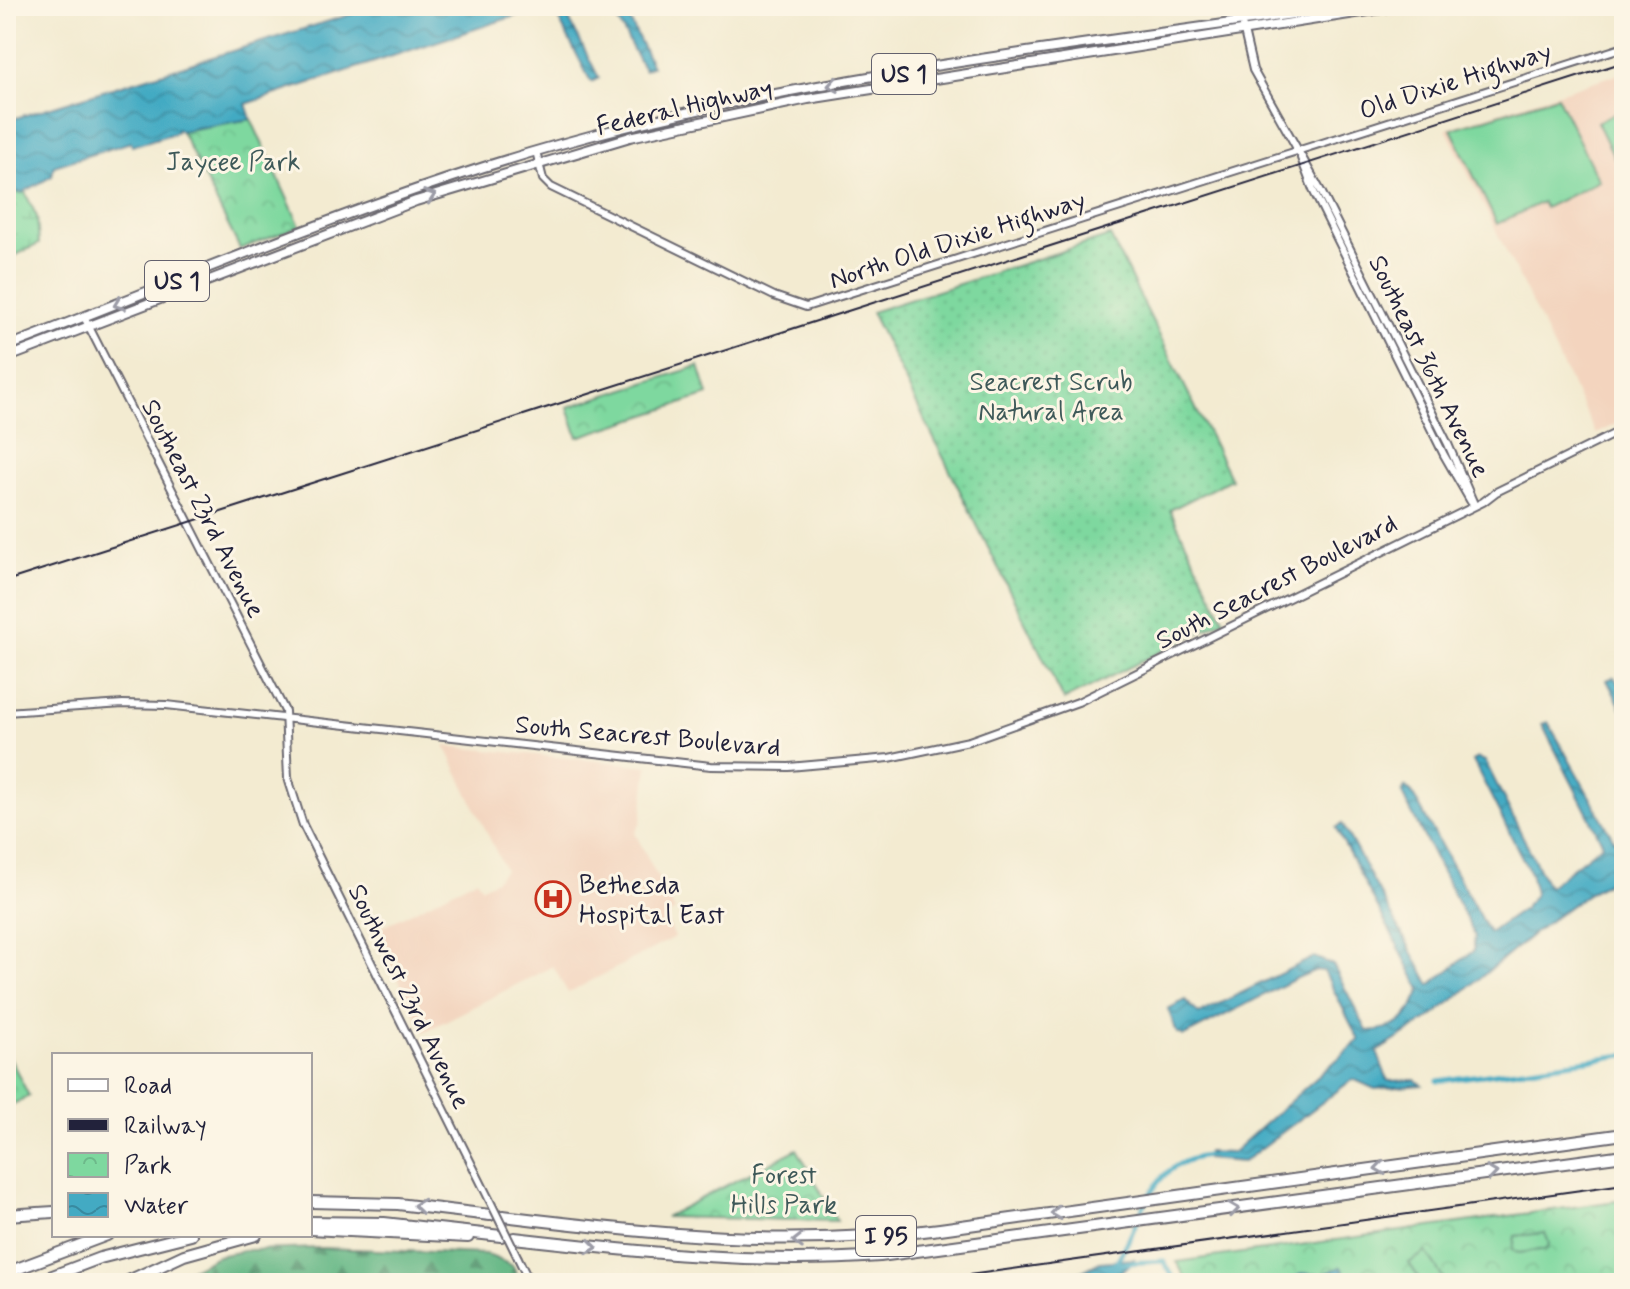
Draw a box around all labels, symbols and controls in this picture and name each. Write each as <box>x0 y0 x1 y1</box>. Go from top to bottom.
street label: Old Dixie Highway <box>1355 35 1557 132</box>
road number: US 1 <box>872 54 936 94</box>
street label: Federal Highway <box>593 71 776 147</box>
one-way arrow <box>826 76 840 93</box>
park label: Jaycee Park <box>166 146 300 180</box>
street label: North Old Dixie Highway <box>825 183 1091 301</box>
one-way arrow <box>422 190 436 206</box>
street label: Southeast 36th Avenue <box>1360 250 1497 484</box>
road number: US 1 <box>145 261 209 301</box>
one-way arrow <box>113 294 127 310</box>
park label: Seacrest Scrub Natural Area <box>969 366 1133 430</box>
street label: Southeast 23rd Avenue <box>132 394 272 624</box>
street label: South Seacrest Boulevard <box>1151 507 1403 658</box>
street label: South Seacrest Boulevard <box>514 708 782 766</box>
place label: Bethesda Hospital East <box>579 869 725 933</box>
street label: Southwest 23rd Avenue <box>339 879 478 1115</box>
hospital icon: Bethesda Hospital East <box>534 880 572 918</box>
legend <box>52 1053 312 1237</box>
text: Road <box>124 1071 172 1102</box>
text: Railway <box>124 1111 207 1142</box>
text: Park <box>124 1151 172 1182</box>
park label: Forest Hills Park <box>731 1159 837 1223</box>
one-way arrow <box>1373 1159 1387 1176</box>
one-way arrow <box>1485 1165 1499 1182</box>
text: Water <box>124 1191 189 1222</box>
one-way arrow <box>412 1198 425 1215</box>
one-way arrow <box>1227 1201 1241 1218</box>
one-way arrow <box>1049 1204 1063 1221</box>
road number: I 95 <box>856 1216 916 1256</box>
one-way arrow <box>791 1232 804 1249</box>
one-way arrow <box>585 1238 598 1255</box>

